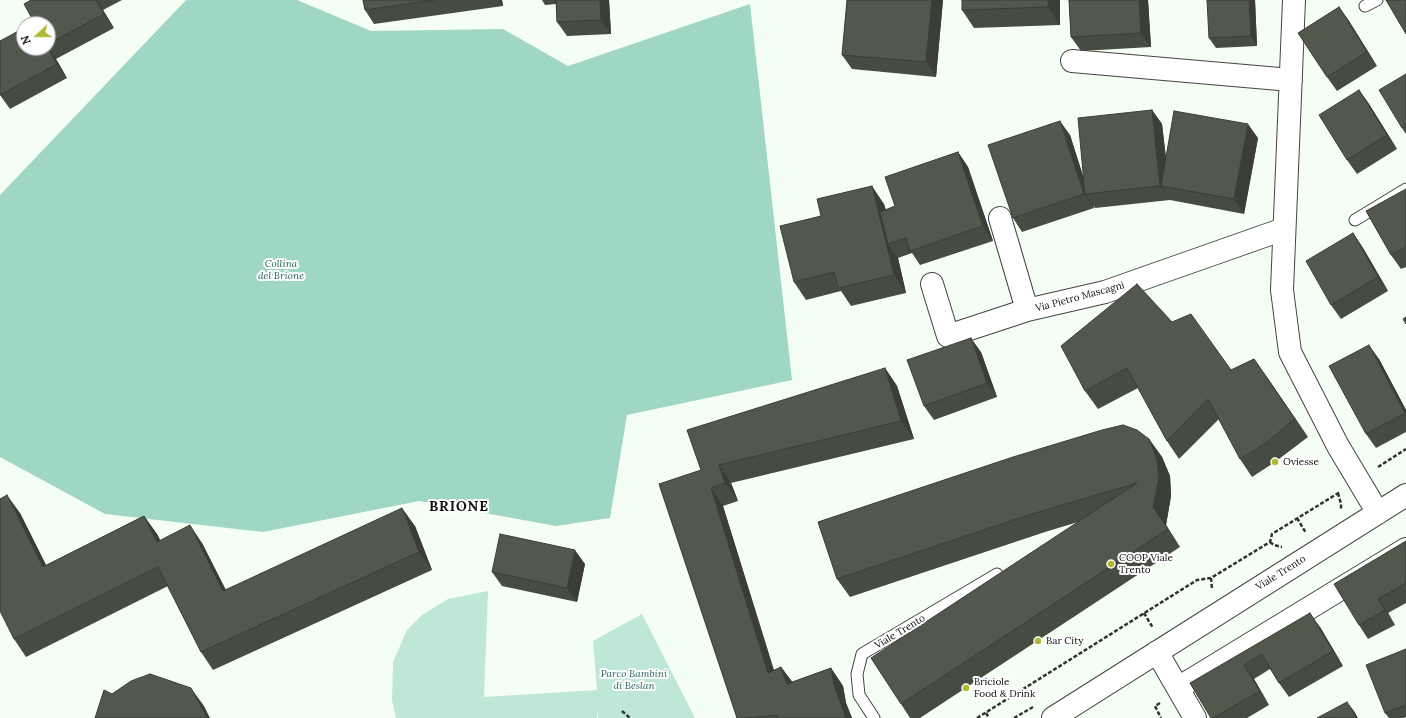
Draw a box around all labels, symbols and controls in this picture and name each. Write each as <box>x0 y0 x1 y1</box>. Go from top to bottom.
north arrow <box>16 16 56 56</box>
text: N <box>18 33 34 46</box>
park label: Collina del Brione <box>258 258 304 282</box>
street label: Via Pietro Mascagni <box>1034 279 1126 315</box>
place label: Oviesse <box>1283 456 1319 468</box>
marker: Oviesse <box>1270 457 1280 467</box>
district label: BRIONE <box>429 499 489 515</box>
place label: COOP Viale Trento <box>1119 552 1173 576</box>
street label: Viale Trento <box>1254 553 1308 593</box>
marker: COOP Viale Trento <box>1106 559 1116 569</box>
street label: Viale Trento <box>873 612 927 652</box>
place label: Bar City <box>1046 635 1083 647</box>
marker: Bar City <box>1033 636 1043 646</box>
park label: Parco Bambini di Beslan <box>601 668 667 692</box>
place label: Briciole Food & Drink <box>974 676 1035 700</box>
marker: Briciole Food & Drink <box>961 683 971 693</box>

